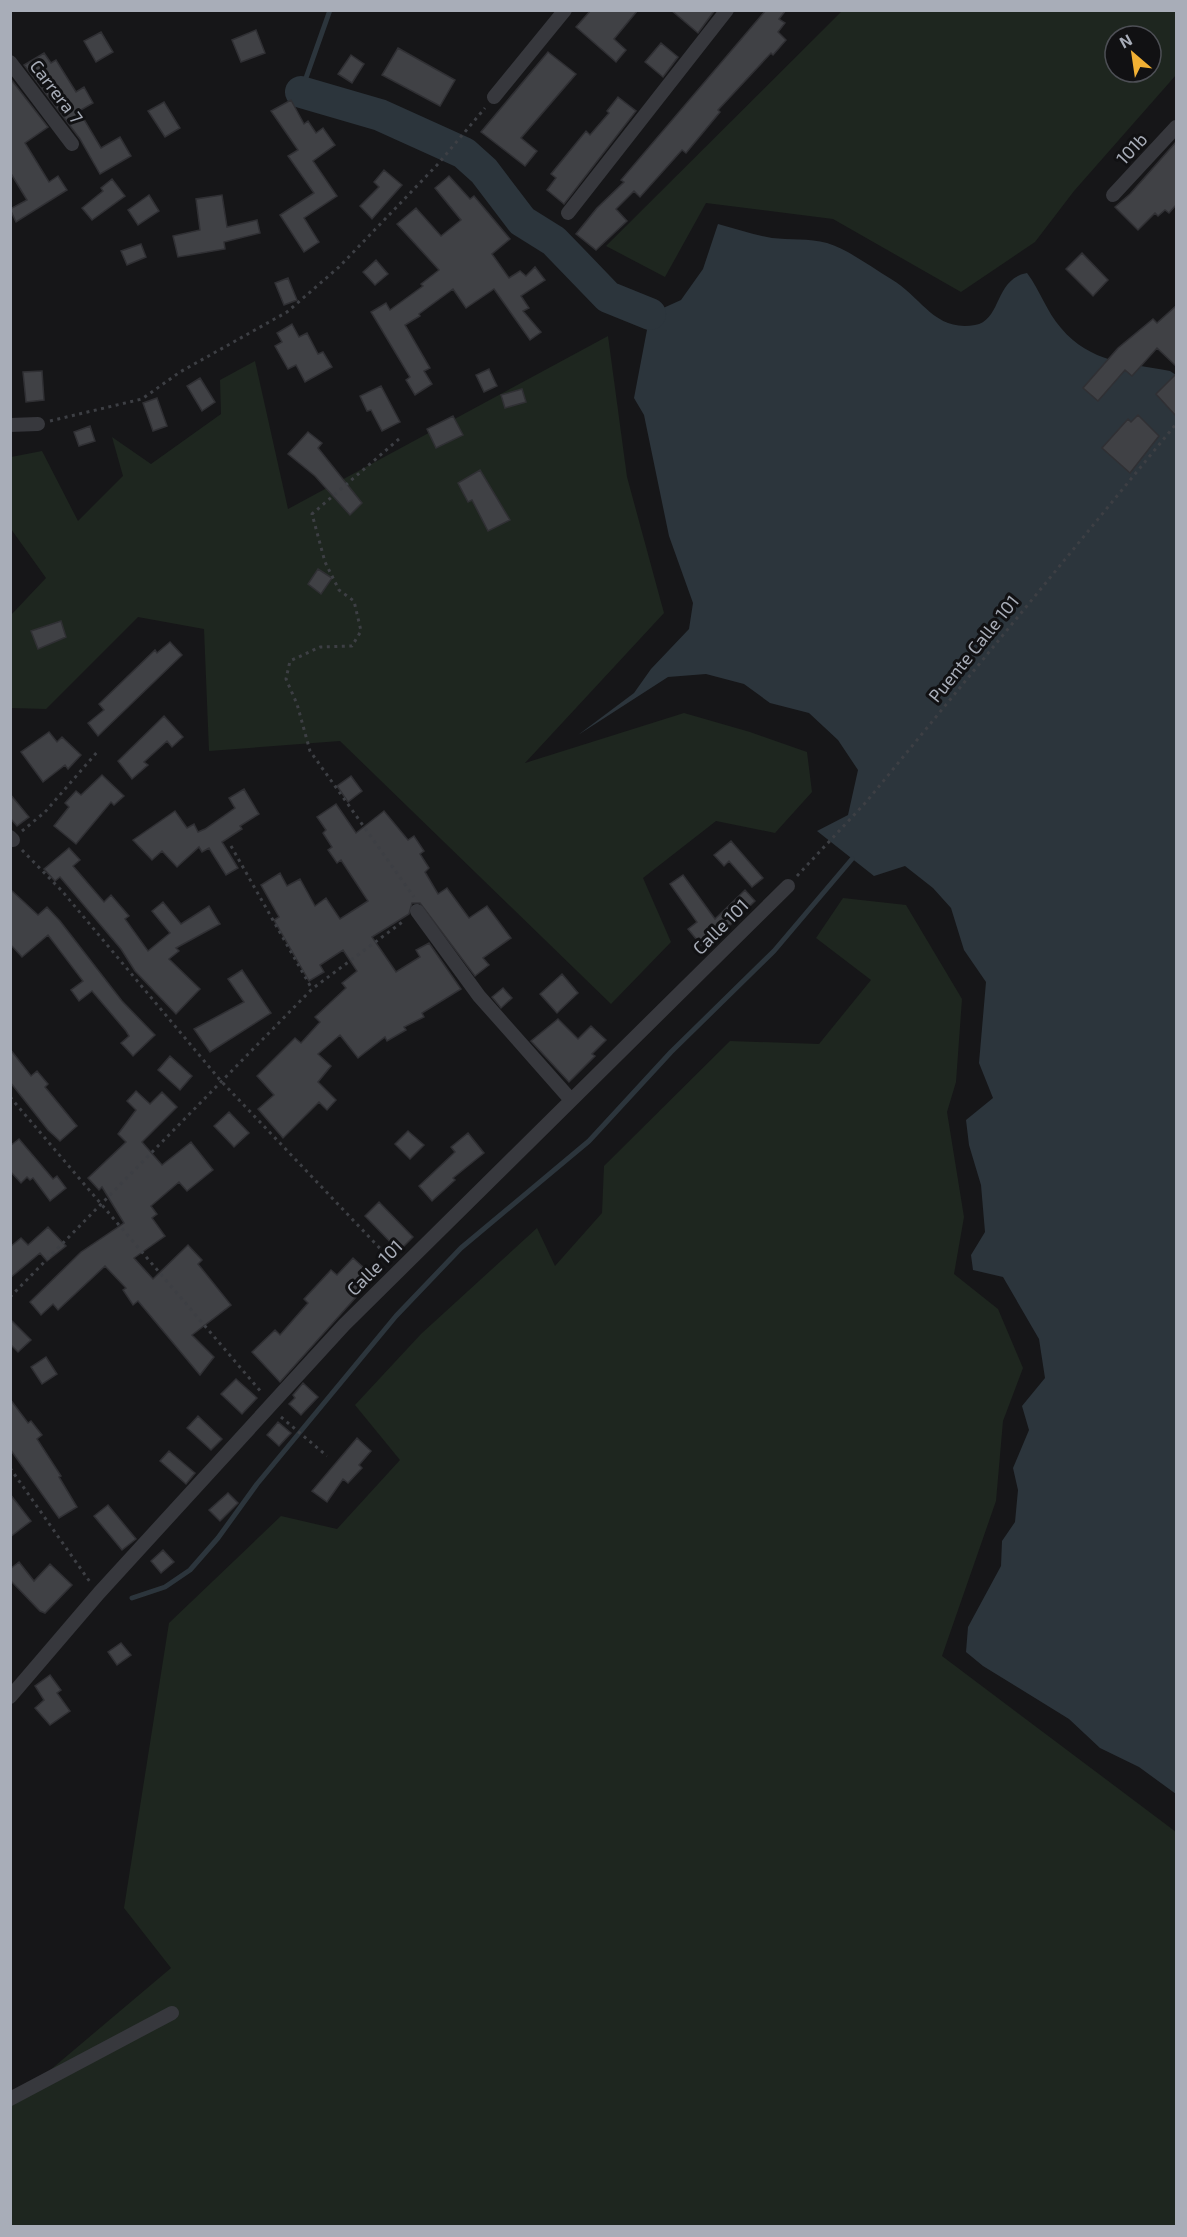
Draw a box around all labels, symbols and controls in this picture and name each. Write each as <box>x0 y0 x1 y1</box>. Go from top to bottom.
north arrow <box>1103 24 1163 84</box>
text: N <box>1116 29 1135 52</box>
street label: Carrera 7 <box>26 55 88 128</box>
street label: 101b <box>1111 128 1151 169</box>
street label: Puente Calle 101 <box>923 590 1023 706</box>
street label: Calle 101 <box>688 894 753 959</box>
street label: Calle 101 <box>342 1235 407 1300</box>

